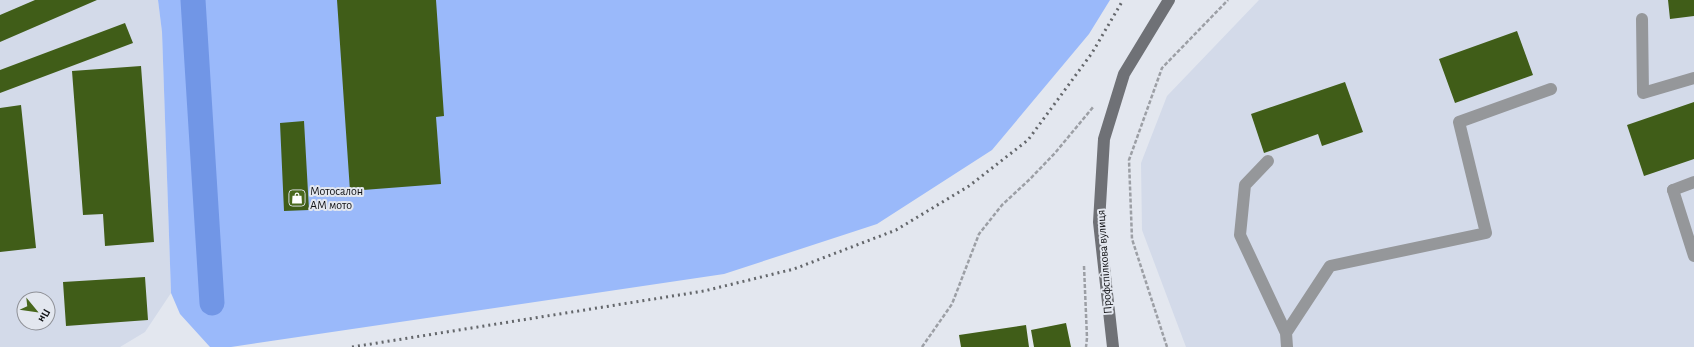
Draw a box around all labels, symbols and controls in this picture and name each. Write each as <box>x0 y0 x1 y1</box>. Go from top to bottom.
place label: Мотосалон АМ мото <box>310 185 363 211</box>
shop icon: Мотосалон АМ мото <box>287 188 307 208</box>
street label: Профспілкова вулиця <box>1094 209 1115 315</box>
north arrow <box>16 291 56 331</box>
text: Пн <box>36 307 52 324</box>

